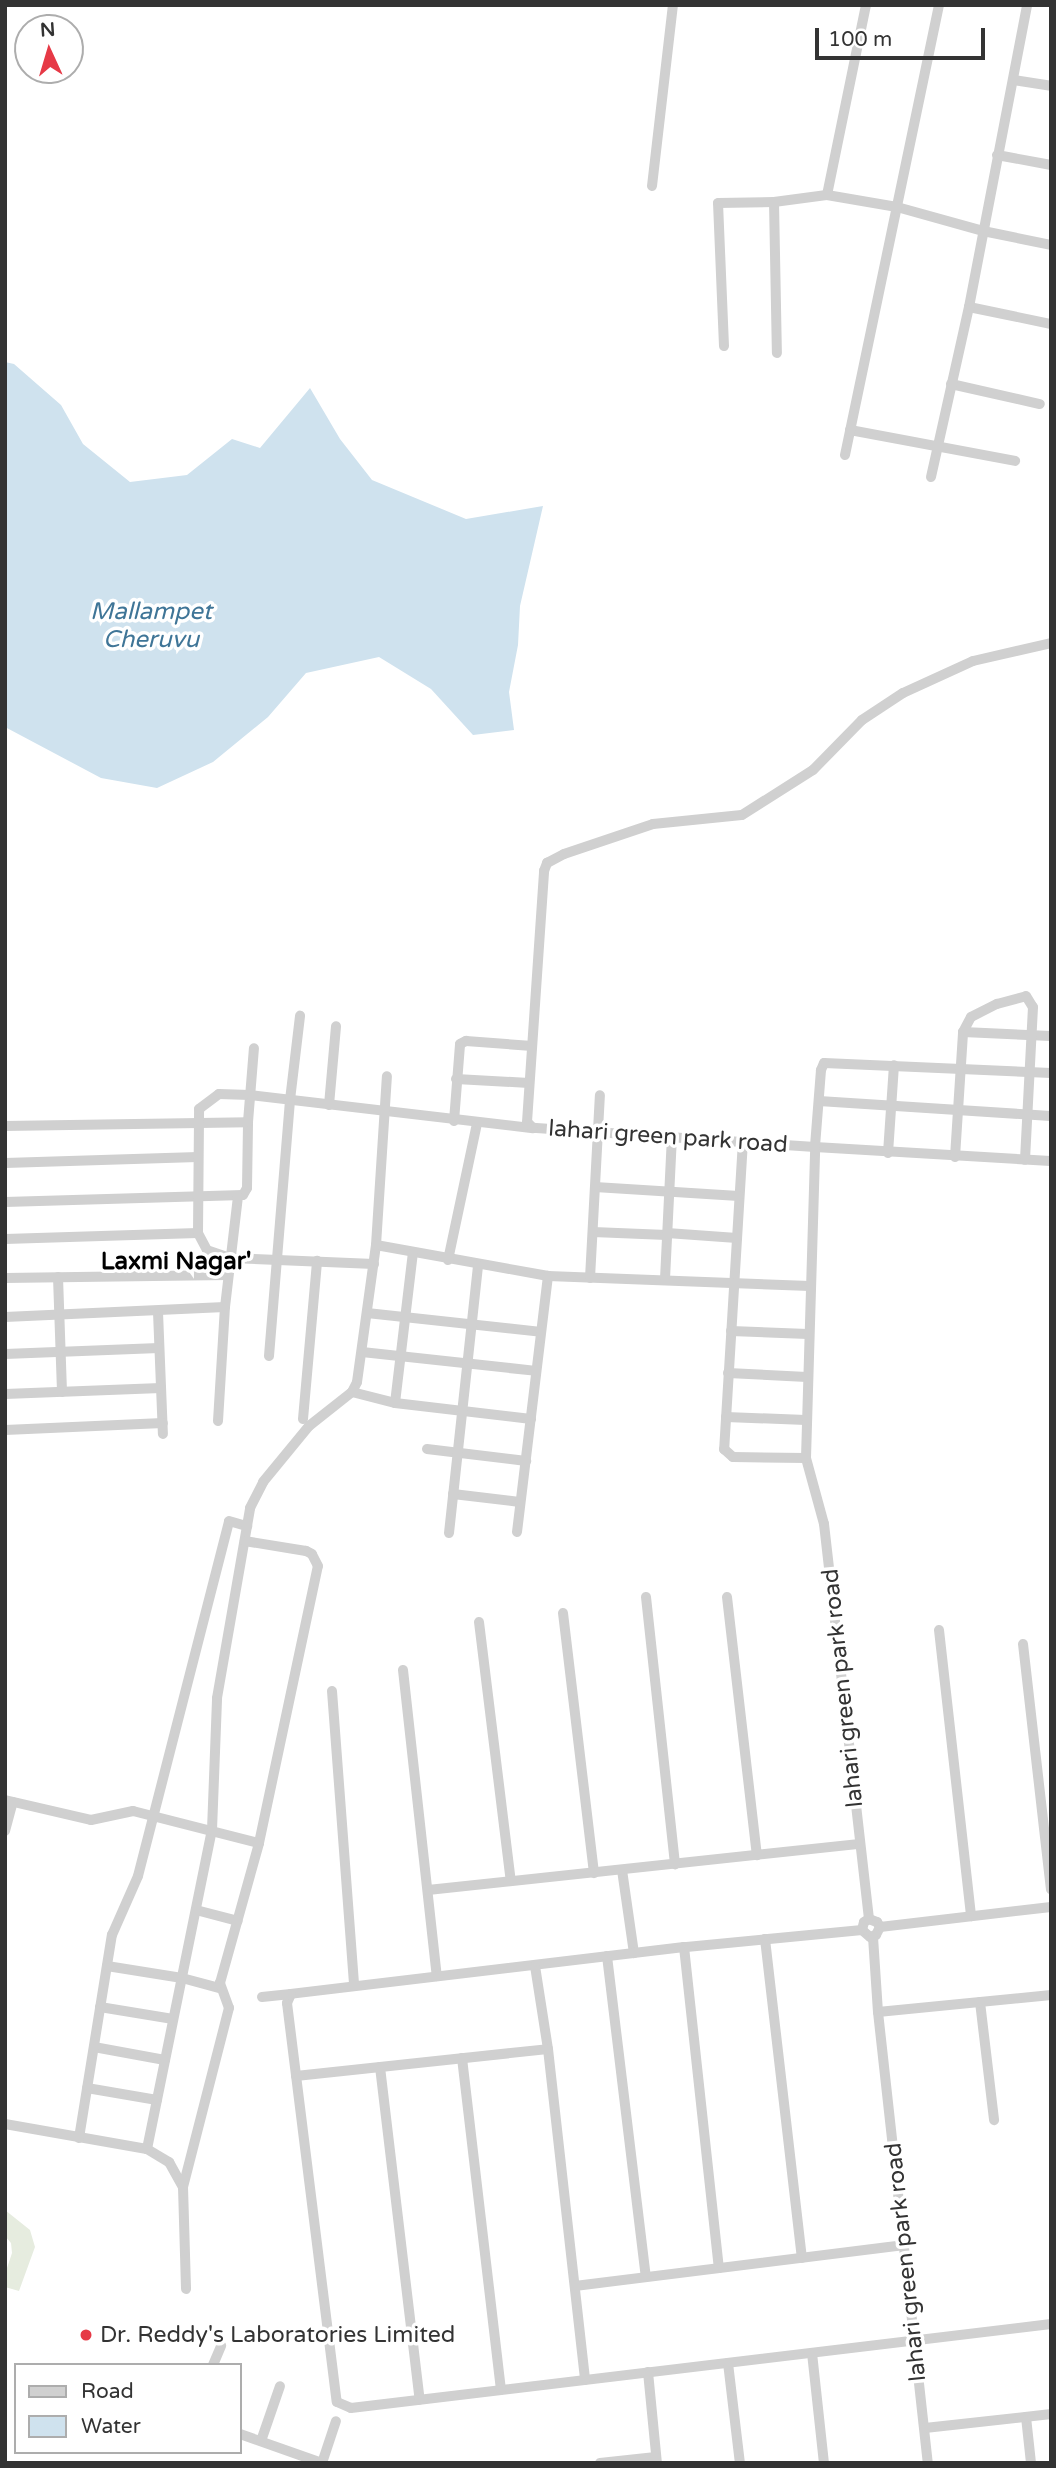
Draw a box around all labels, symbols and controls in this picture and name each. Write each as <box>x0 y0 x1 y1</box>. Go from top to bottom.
north arrow <box>14 14 84 84</box>
scale bar <box>818 14 988 58</box>
text: N <box>39 19 56 42</box>
text: 100 m <box>828 27 892 52</box>
water label: Mallampet Cheruvu <box>90 598 212 654</box>
street label: lahari green park road <box>547 1115 789 1159</box>
district label: Laxmi Nagar' <box>101 1248 251 1276</box>
street label: lahari green park road <box>817 1567 869 1809</box>
street label: lahari green park road <box>880 2141 932 2383</box>
place label: Dr. Reddy's Laboratories Limited <box>100 2321 455 2349</box>
marker: Dr. Reddy's Laboratories Limited <box>78 2327 94 2343</box>
legend <box>14 2363 242 2454</box>
text: Road <box>81 2379 134 2404</box>
text: Water <box>81 2414 141 2439</box>

